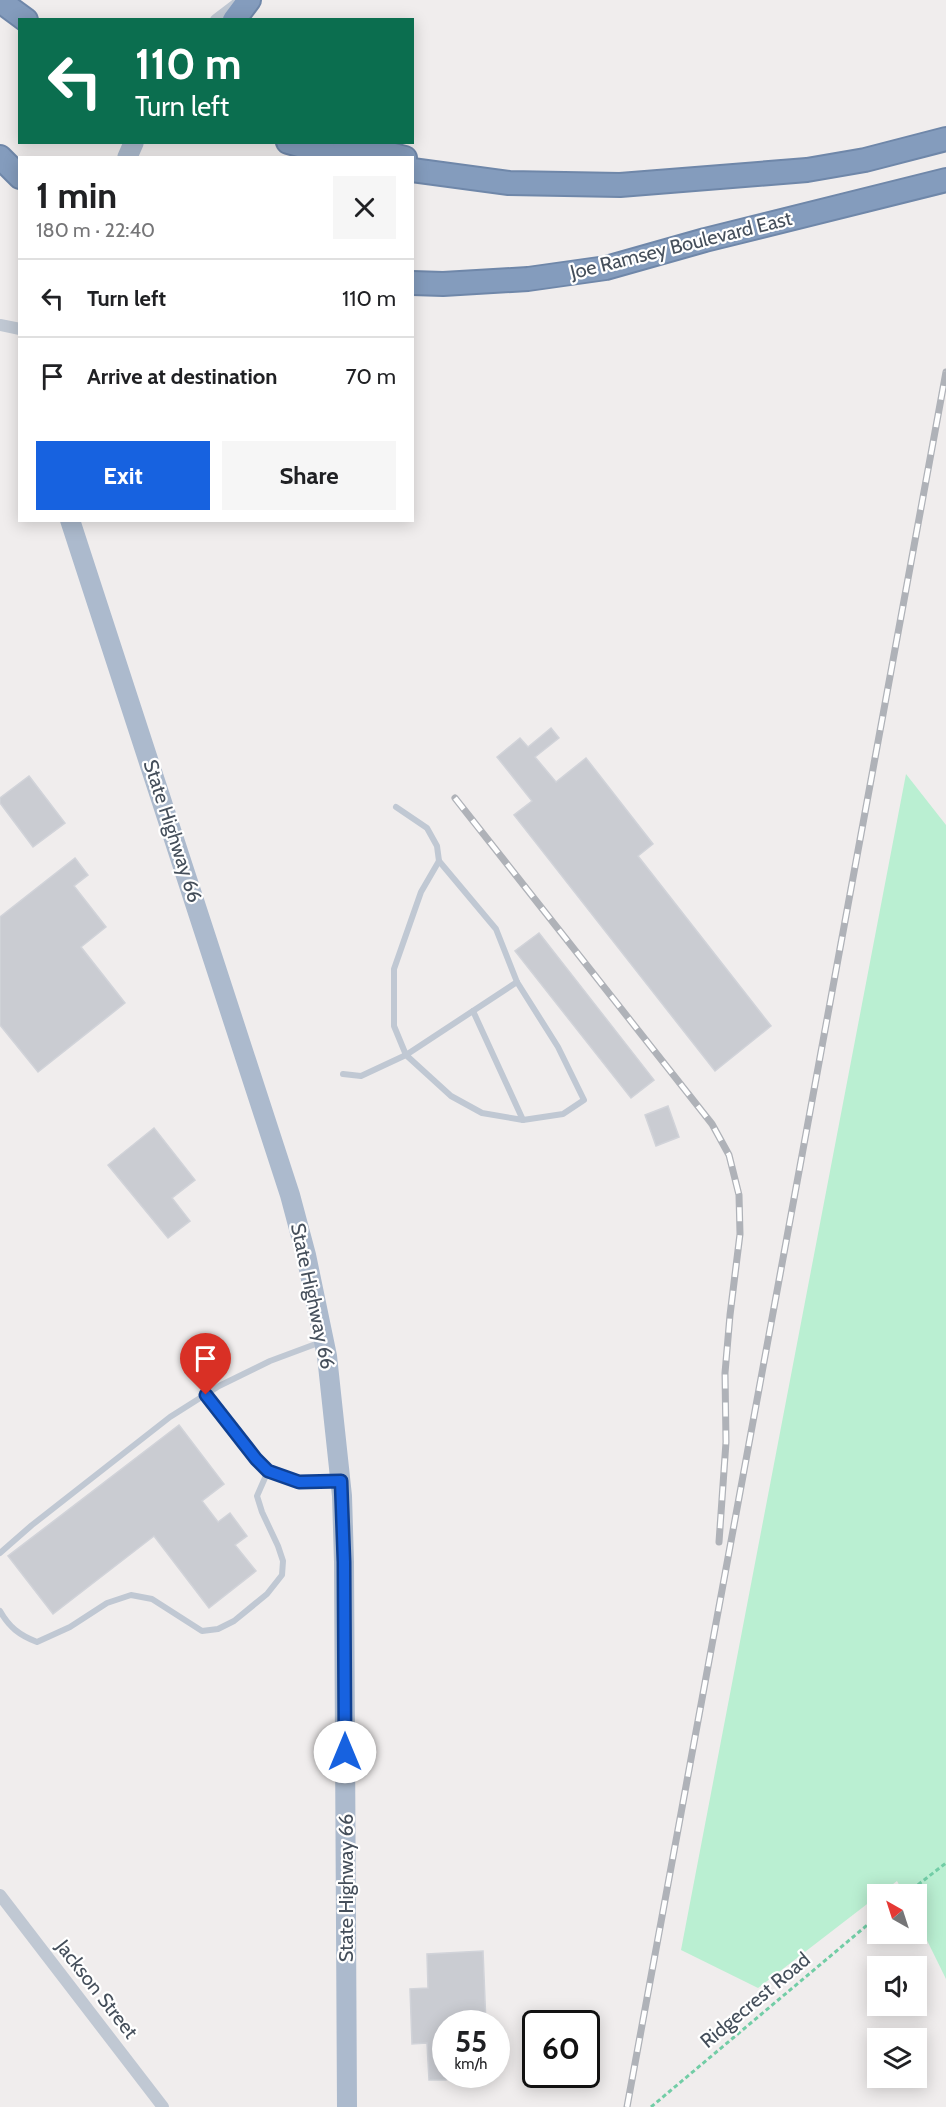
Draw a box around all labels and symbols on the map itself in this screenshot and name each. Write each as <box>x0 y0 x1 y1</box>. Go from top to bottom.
street label: Joe Ramsey Boulevard East <box>567 206 795 284</box>
street label: State Highway 66 <box>139 757 207 905</box>
street label: State Highway 66 <box>286 1221 340 1371</box>
pin <box>180 1333 231 1395</box>
position arrow <box>313 1720 377 1784</box>
street label: State Highway 66 <box>334 1814 358 1962</box>
north arrow <box>867 1884 927 1944</box>
street label: Jackson Street <box>50 1934 143 2043</box>
street label: Ridgecrest Road <box>695 1947 815 2053</box>
speed limit sign: 60 <box>522 2010 600 2088</box>

